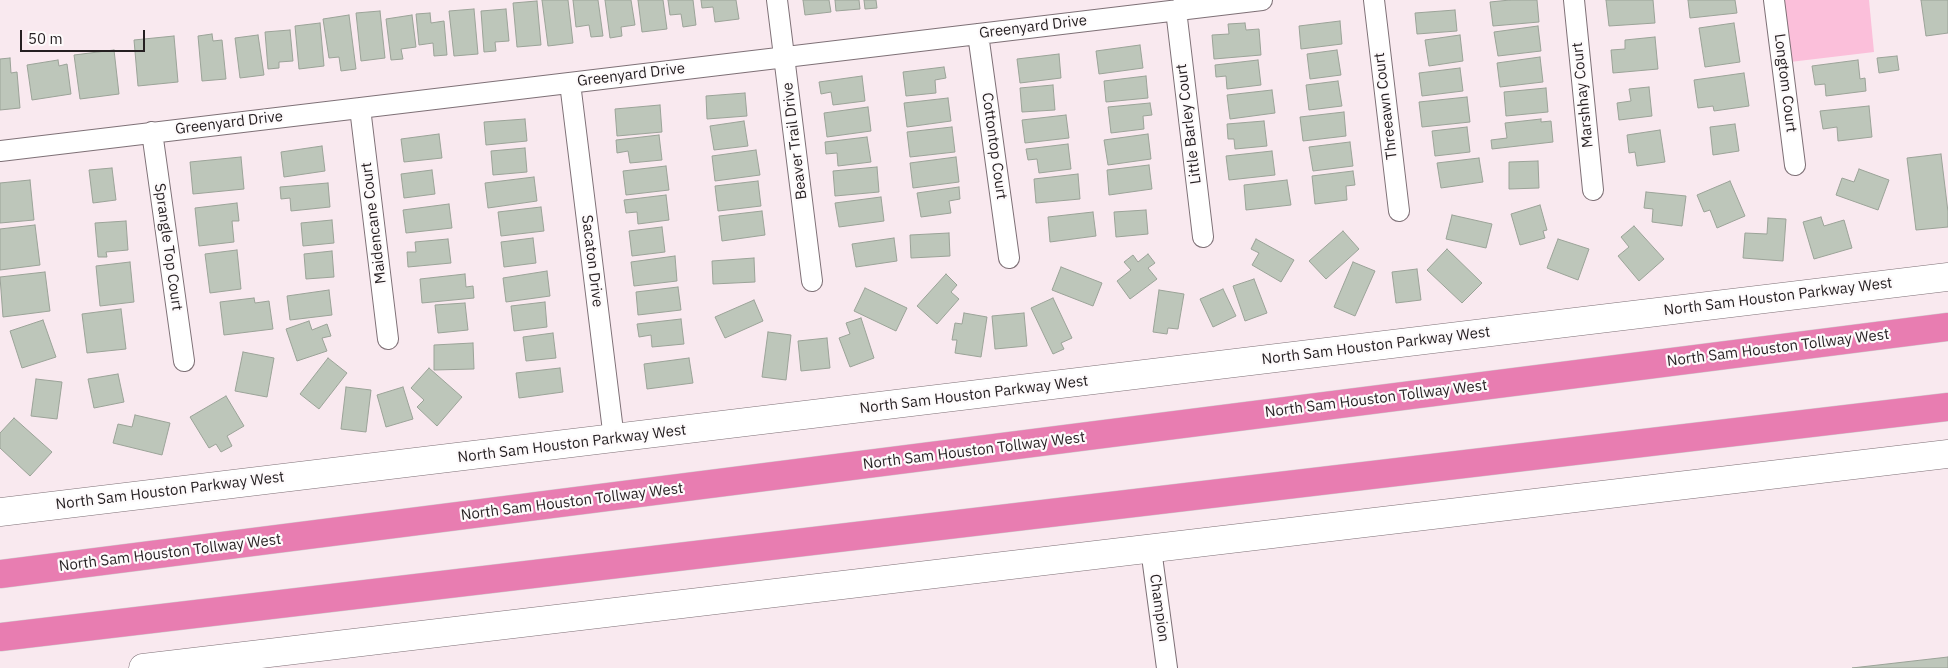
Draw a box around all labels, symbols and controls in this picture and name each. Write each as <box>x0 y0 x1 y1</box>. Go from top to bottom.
street label: Greenyard Drive <box>978 11 1088 43</box>
scale bar <box>22 20 148 52</box>
text: 50 m <box>28 29 63 48</box>
street label: Longtom Court <box>1770 33 1800 133</box>
street label: Marshhay Court <box>1569 41 1597 149</box>
street label: Threeawn Court <box>1371 51 1401 161</box>
street label: Greenyard Drive <box>576 59 686 91</box>
street label: Little Barley Court <box>1173 63 1205 185</box>
street label: Beaver Trail Drive <box>779 81 811 201</box>
street label: Cottontop Court <box>978 91 1010 201</box>
street label: Greenyard Drive <box>174 107 284 139</box>
street label: Maidencane Court <box>358 161 390 285</box>
street label: Sprangle Top Court <box>150 182 186 312</box>
street label: Sacaton Drive <box>577 214 607 308</box>
street label: North Sam Houston Parkway West <box>1663 274 1893 320</box>
street label: North Sam Houston Parkway West <box>1261 323 1491 369</box>
street label: North Sam Houston Tollway West <box>1666 325 1890 371</box>
street label: North Sam Houston Parkway West <box>859 372 1089 418</box>
street label: North Sam Houston Tollway West <box>1264 376 1488 422</box>
street label: North Sam Houston Parkway West <box>457 421 687 467</box>
street label: North Sam Houston Tollway West <box>862 428 1086 474</box>
street label: North Sam Houston Parkway West <box>55 468 285 514</box>
street label: North Sam Houston Tollway West <box>460 479 684 525</box>
street label: North Sam Houston Tollway West <box>58 530 282 576</box>
street label: Champion <box>1145 573 1173 643</box>

